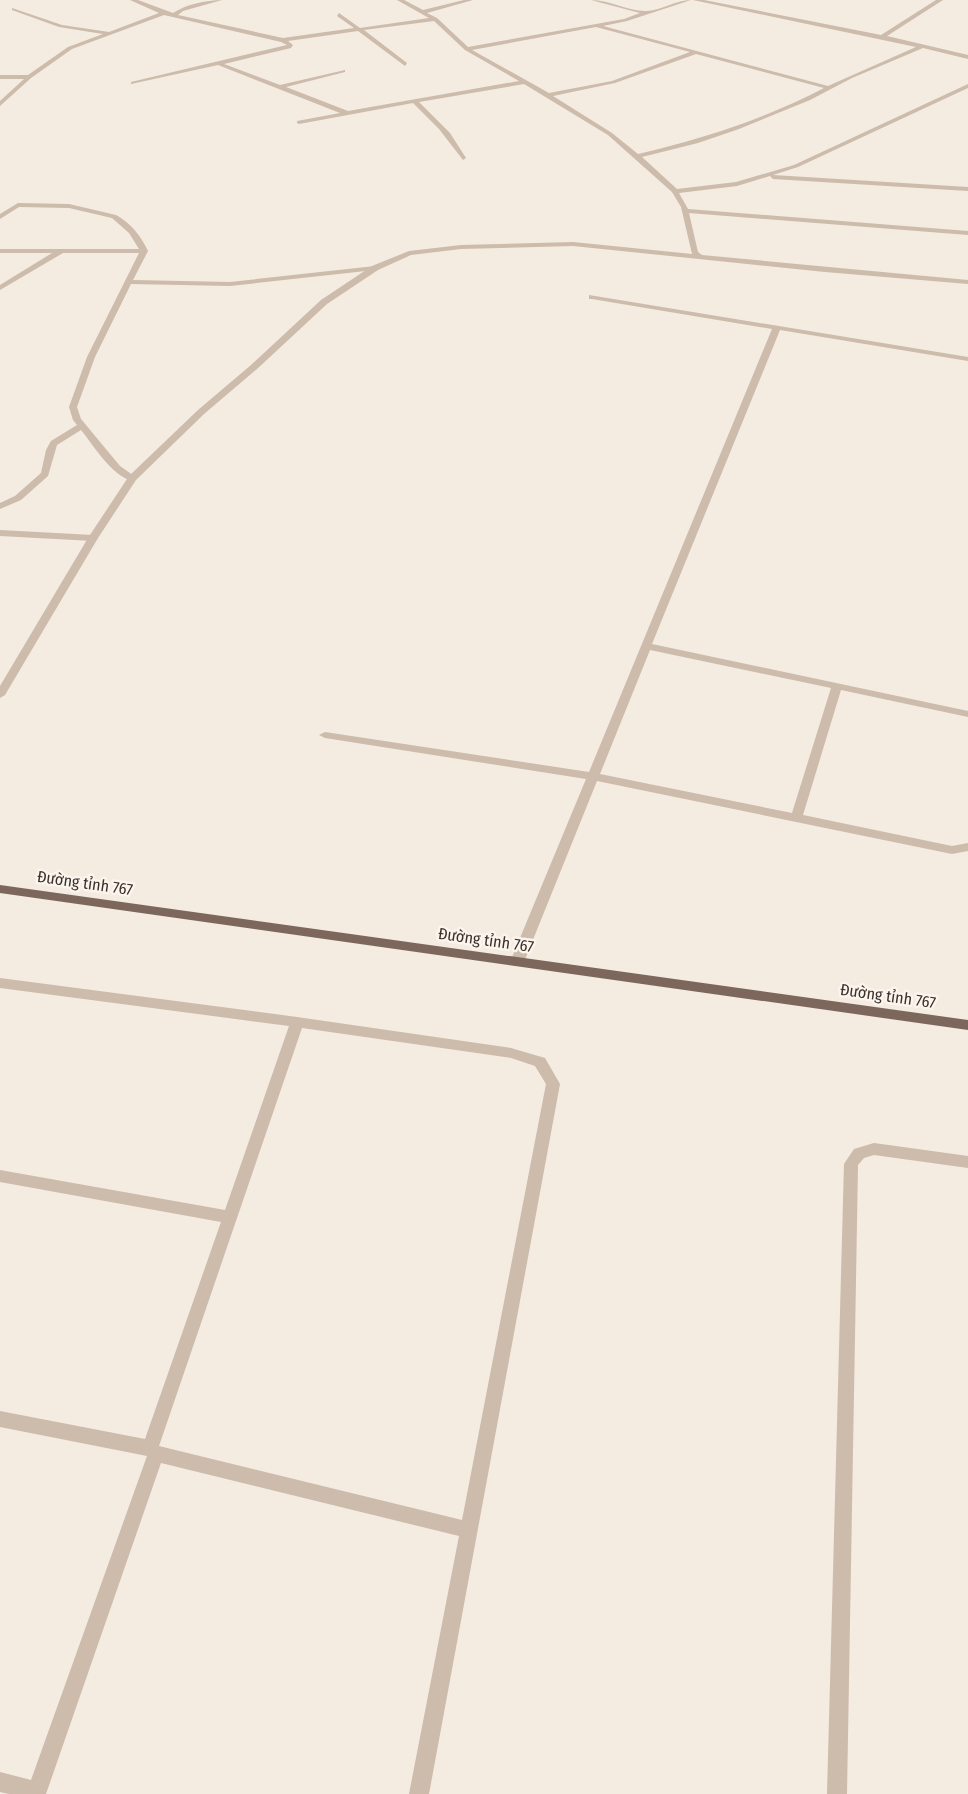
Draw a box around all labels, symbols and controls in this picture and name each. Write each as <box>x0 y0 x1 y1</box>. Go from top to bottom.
street label: Đường tỉnh 767 <box>36 867 135 899</box>
street label: Đường tỉnh 767 <box>437 924 536 956</box>
street label: Đường tỉnh 767 <box>839 980 938 1012</box>

